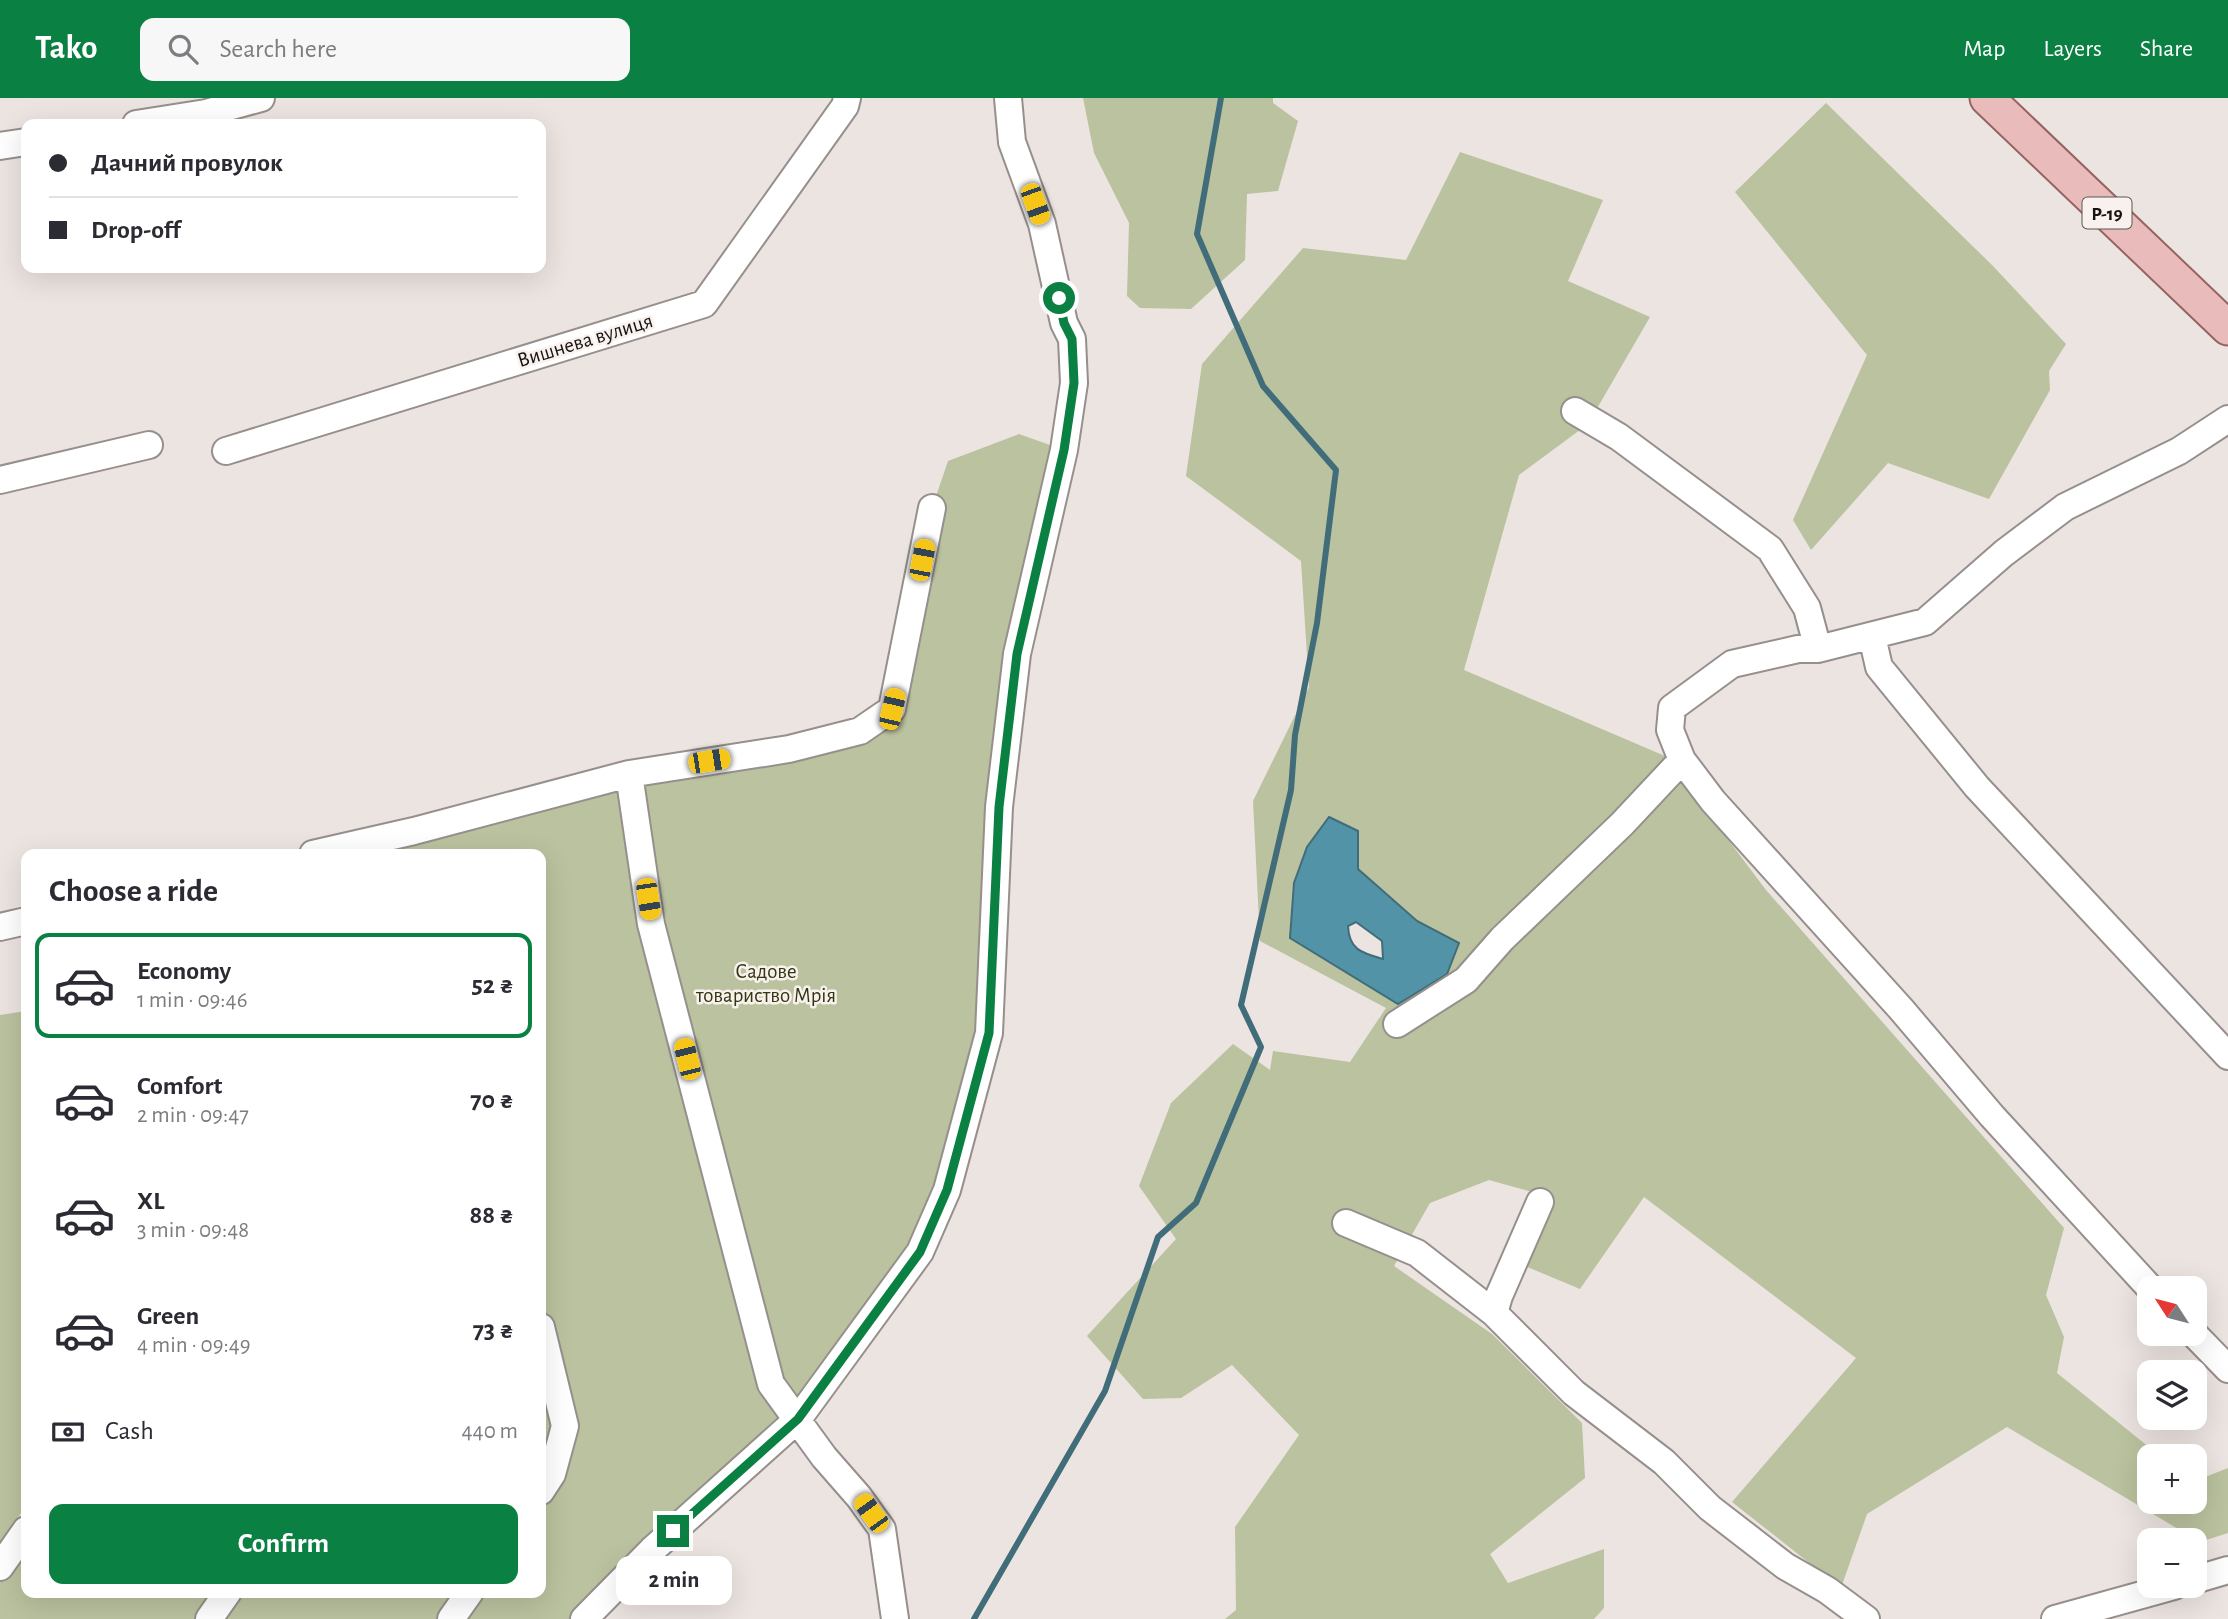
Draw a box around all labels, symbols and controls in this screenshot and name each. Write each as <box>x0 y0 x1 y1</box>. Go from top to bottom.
search box <box>140 18 630 81</box>
icon: search <box>164 30 202 68</box>
text: Tako <box>35 32 98 65</box>
text: Search here <box>220 36 337 62</box>
text: Map <box>1963 37 2005 61</box>
text: Layers <box>2043 37 2102 61</box>
text: Share <box>2140 37 2193 61</box>
text: Дачний провулок <box>91 150 283 176</box>
car <box>1018 181 1053 227</box>
road number: Р-19 <box>2082 197 2132 228</box>
text: Drop-off <box>91 217 180 243</box>
route start <box>1043 282 1075 314</box>
street label: Вишнева вулиця <box>515 310 655 371</box>
car <box>908 537 937 583</box>
car <box>878 686 907 732</box>
car <box>687 747 732 775</box>
text: Choose a ride <box>49 875 218 907</box>
car <box>635 877 662 921</box>
icon: car <box>53 954 116 1017</box>
text: Economy <box>137 958 231 984</box>
park label: Садове товариство Мрія <box>695 961 836 1006</box>
text: 52 ₴ <box>472 972 514 998</box>
text: 1 min · 09:46 <box>137 989 248 1012</box>
car <box>672 1036 703 1082</box>
icon: car <box>53 1069 116 1132</box>
text: Comfort <box>137 1073 222 1099</box>
text: 70 ₴ <box>470 1087 514 1113</box>
text: 2 min · 09:47 <box>137 1104 249 1127</box>
icon: car <box>53 1184 116 1247</box>
text: XL <box>137 1188 164 1214</box>
text: 88 ₴ <box>469 1202 514 1228</box>
text: 3 min · 09:48 <box>137 1219 249 1242</box>
north arrow <box>2137 1276 2207 1346</box>
map controls <box>2137 1276 2207 1598</box>
icon: car <box>53 1299 116 1362</box>
text: Green <box>137 1303 199 1329</box>
text: 73 ₴ <box>473 1317 514 1343</box>
text: 4 min · 09:49 <box>137 1334 251 1357</box>
button: layers <box>2137 1360 2207 1430</box>
icon: cash <box>49 1413 87 1451</box>
text: Cash <box>105 1418 154 1444</box>
text: 440 m <box>462 1420 518 1443</box>
button: + <box>2137 1444 2207 1514</box>
car <box>851 1490 892 1536</box>
button: Confirm <box>49 1504 518 1584</box>
route end <box>657 1515 689 1547</box>
button: − <box>2137 1528 2207 1598</box>
callout: 2 min <box>615 1556 731 1604</box>
text: 2 min <box>648 1569 700 1592</box>

